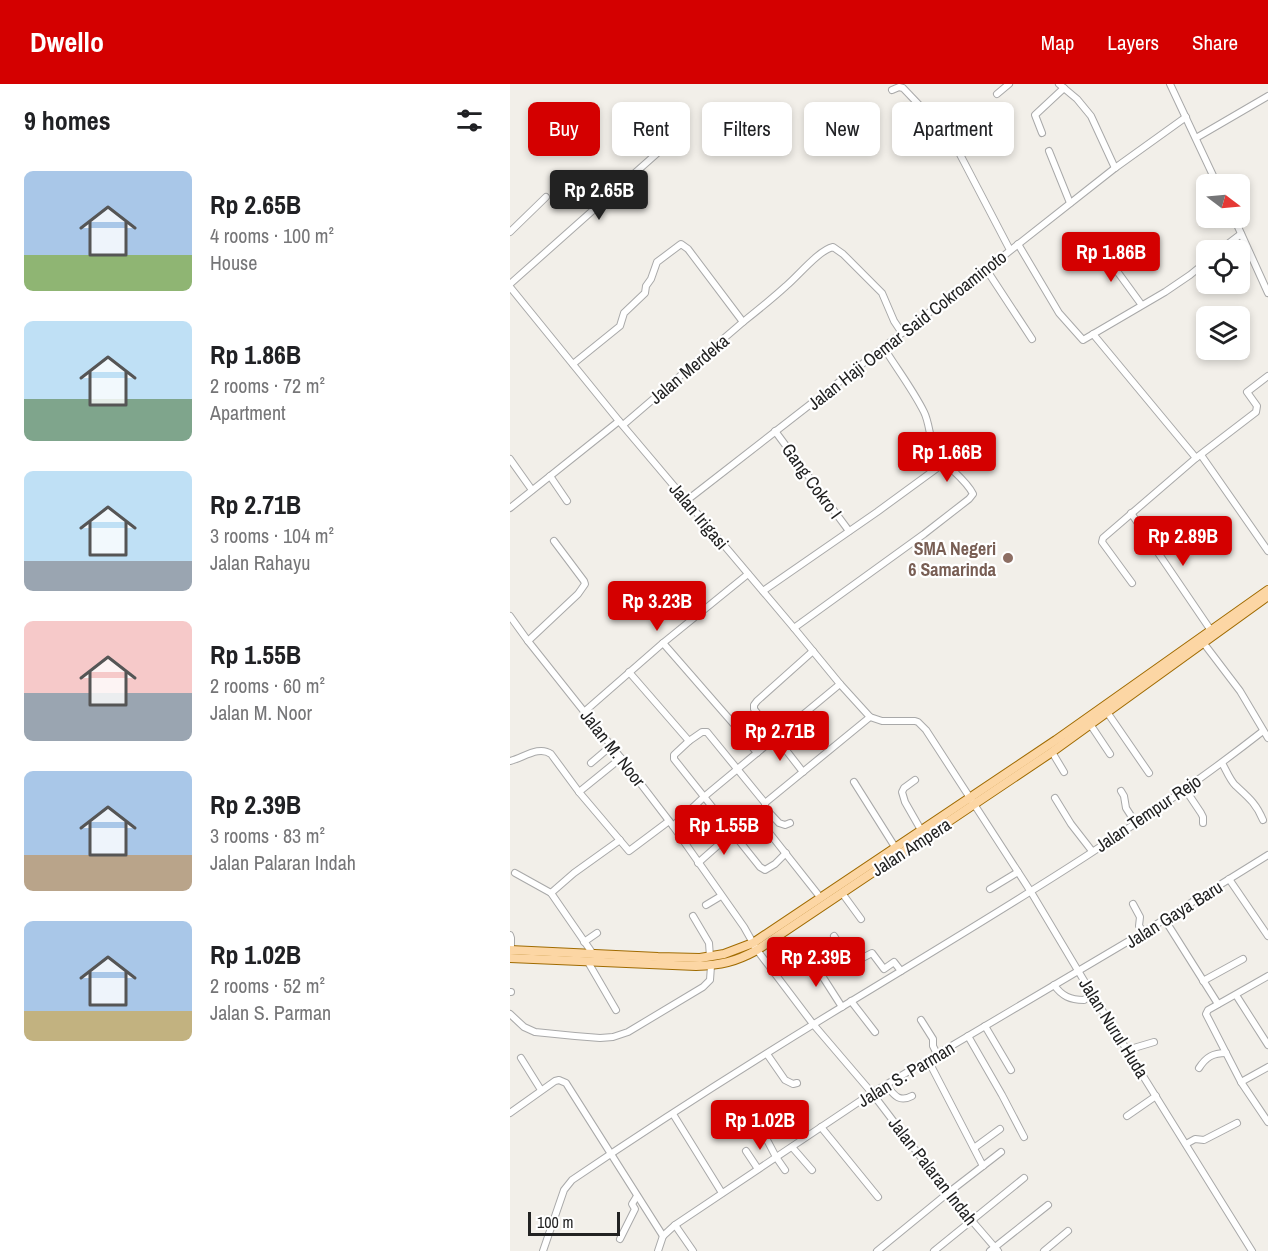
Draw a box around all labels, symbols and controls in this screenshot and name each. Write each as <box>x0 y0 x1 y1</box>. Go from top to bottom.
text: Dwello <box>30 23 104 61</box>
text: Map <box>1041 28 1074 57</box>
text: Layers <box>1107 28 1159 57</box>
text: Share <box>1192 28 1238 57</box>
chip: Buy <box>528 102 600 156</box>
chip: Rent <box>612 102 690 156</box>
chip: Filters <box>702 102 792 156</box>
chip: New <box>804 102 880 156</box>
chip: Apartment <box>892 102 1014 156</box>
text: 9 homes <box>24 103 111 138</box>
icon: filters <box>453 104 486 137</box>
pin: Rp 2.65B <box>537 170 661 221</box>
north arrow <box>1196 174 1250 228</box>
map controls <box>1196 174 1250 360</box>
text: Rp 2.65B <box>564 176 634 203</box>
text: Rp 2.65B <box>210 187 301 222</box>
icon: home <box>72 195 144 267</box>
text: 4 rooms · 100 m² <box>210 222 334 249</box>
pin: Rp 1.86B <box>1049 232 1173 283</box>
text: Rp 1.86B <box>1076 238 1146 265</box>
button: locate <box>1196 240 1250 294</box>
street label: Jalan Haji Oemar Said Cokroaminoto <box>802 244 1012 416</box>
text: House <box>210 249 257 276</box>
button: layers <box>1196 306 1250 360</box>
street label: Jalan Merdeka <box>644 328 734 410</box>
text: Rp 1.86B <box>210 337 301 372</box>
icon: home <box>72 345 144 417</box>
text: 2 rooms · 72 m² <box>210 372 325 399</box>
text: Apartment <box>210 399 286 426</box>
pin: Rp 1.66B <box>885 432 1009 483</box>
street label: Gang Cokro I <box>776 438 848 524</box>
text: Rp 1.66B <box>912 438 982 465</box>
street label: Jalan Irigasi <box>664 477 734 555</box>
text: Rp 2.71B <box>210 487 301 522</box>
icon: home <box>72 495 144 567</box>
pin: Rp 2.89B <box>1121 516 1245 567</box>
text: 3 rooms · 104 m² <box>210 522 334 549</box>
text: Rp 2.89B <box>1148 522 1218 549</box>
place label: SMA Negeri 6 Samarinda <box>908 536 997 582</box>
text: Jalan Rahayu <box>210 549 310 576</box>
marker: SMA Negeri 6 Samarinda <box>1001 551 1015 565</box>
pin: Rp 3.23B <box>595 581 719 632</box>
text: Rp 3.23B <box>622 587 692 614</box>
text: Rp 1.55B <box>210 637 301 672</box>
icon: home <box>72 645 144 717</box>
text: 2 rooms · 60 m² <box>210 672 325 699</box>
text: Jalan M. Noor <box>210 699 312 726</box>
street label: Jalan M. Noor <box>575 704 651 792</box>
pin: Rp 2.71B <box>718 711 842 762</box>
text: Rp 2.71B <box>745 717 815 744</box>
street label: Jalan Tempur Rejo <box>1090 768 1206 858</box>
text: Rp 2.39B <box>210 787 301 822</box>
icon: home <box>72 795 144 867</box>
pin: Rp 1.55B <box>662 805 786 856</box>
text: Rp 1.55B <box>689 811 759 838</box>
street label: Jalan Ampera <box>866 812 956 882</box>
text: 3 rooms · 83 m² <box>210 822 325 849</box>
text: Jalan Palaran Indah <box>210 849 356 876</box>
street label: Jalan Gaya Baru <box>1121 874 1227 954</box>
text: Rp 1.02B <box>210 937 301 972</box>
pin: Rp 2.39B <box>754 937 878 988</box>
text: Rp 2.39B <box>781 943 851 970</box>
icon: home <box>72 945 144 1017</box>
text: 2 rooms · 52 m² <box>210 972 325 999</box>
street label: Jalan Nurul Huda <box>1073 973 1155 1083</box>
text: Jalan S. Parman <box>210 999 331 1026</box>
street label: Jalan S. Parman <box>853 1035 959 1113</box>
pin: Rp 1.02B <box>698 1100 822 1151</box>
text: Rp 1.02B <box>725 1106 795 1133</box>
street label: Jalan Palaran Indah <box>883 1112 983 1230</box>
scale bar <box>528 1209 620 1236</box>
text: 100 m <box>537 1211 573 1233</box>

